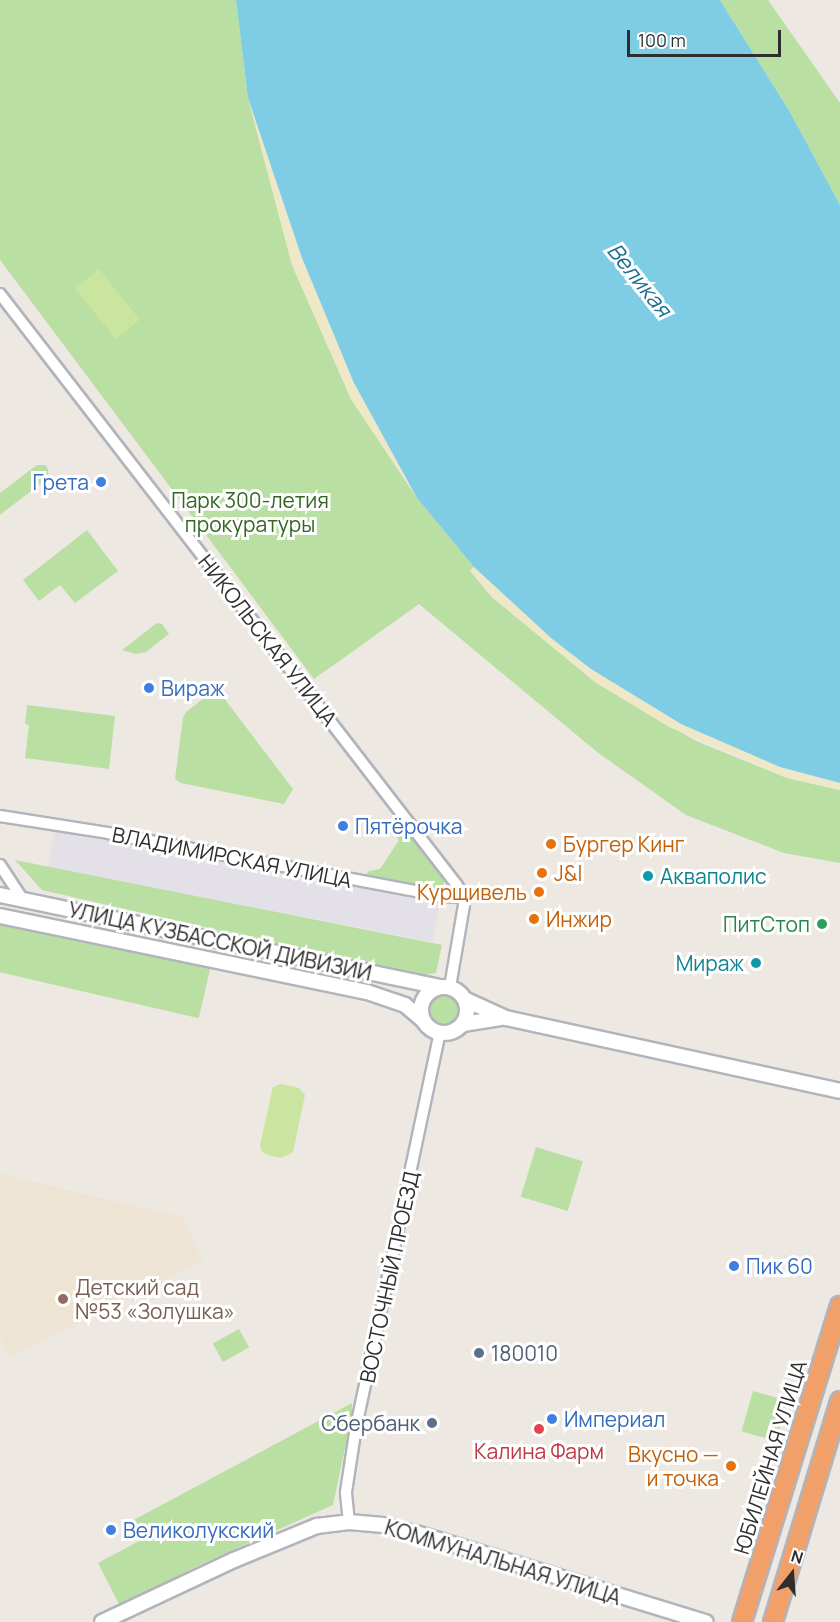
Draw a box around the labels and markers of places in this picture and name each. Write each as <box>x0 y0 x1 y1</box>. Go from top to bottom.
place label: Грета <box>32 469 89 495</box>
marker: Грета <box>94 475 108 489</box>
place label: Вираж <box>161 675 225 701</box>
marker: Вираж <box>142 681 156 695</box>
place label: Пятёрочка <box>355 813 462 839</box>
marker: Пятёрочка <box>336 819 350 833</box>
place label: Бургер Кинг <box>563 831 684 857</box>
marker: Бургер Кинг <box>544 837 558 851</box>
place label: J&I <box>554 860 582 886</box>
place label: Акваполис <box>660 863 767 889</box>
marker: J&I <box>535 866 549 880</box>
marker: Акваполис <box>641 869 655 883</box>
place label: Курщивель <box>417 879 527 905</box>
marker: Курщивель <box>532 885 546 899</box>
place label: Инжир <box>546 906 612 932</box>
place label: ПитСтоп <box>723 911 810 937</box>
marker: Инжир <box>527 912 541 926</box>
marker: ПитСтоп <box>815 917 829 931</box>
place label: Мираж <box>676 950 744 976</box>
marker: Мираж <box>749 956 763 970</box>
place label: Пик 60 <box>746 1253 813 1279</box>
marker: Пик 60 <box>727 1259 741 1273</box>
place label: Детский сад №53 «Золушка» <box>75 1274 235 1324</box>
marker: Детский сад №53 «Золушка» <box>56 1292 70 1306</box>
place label: 180010 <box>491 1340 558 1366</box>
marker: 180010 <box>472 1346 486 1360</box>
place label: Империал <box>564 1406 665 1432</box>
place label: Сбербанк <box>321 1410 420 1436</box>
marker: Империал <box>545 1412 559 1426</box>
marker: Сбербанк <box>425 1416 439 1430</box>
marker: Калина Фарм <box>532 1422 546 1436</box>
place label: Калина Фарм <box>474 1438 604 1464</box>
place label: Вкусно — и точка <box>628 1441 719 1491</box>
marker: Вкусно — и точка <box>724 1459 738 1473</box>
place label: Великолукский <box>123 1517 274 1543</box>
marker: Великолукский <box>104 1523 118 1537</box>

